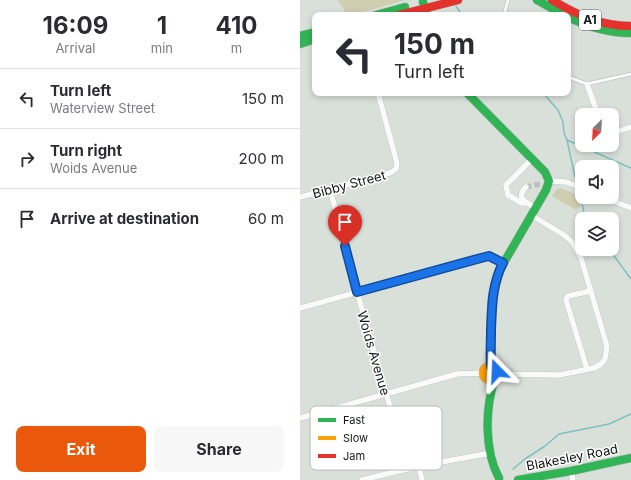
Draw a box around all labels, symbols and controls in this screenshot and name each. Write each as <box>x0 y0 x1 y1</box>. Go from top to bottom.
road number: A1 <box>579 10 601 30</box>
text: 16:09 <box>43 11 108 40</box>
text: 1 <box>157 11 167 40</box>
text: 410 <box>216 11 257 40</box>
text: 150 m <box>394 27 475 61</box>
icon: left <box>328 28 380 80</box>
text: Arrival <box>55 40 95 56</box>
text: min <box>151 40 173 56</box>
text: m <box>231 40 242 56</box>
text: Turn left <box>394 61 464 82</box>
text: Turn left <box>50 81 111 100</box>
icon: left <box>16 88 38 110</box>
text: 150 m <box>242 89 284 108</box>
text: Waterview Street <box>50 100 155 116</box>
north arrow <box>575 108 619 152</box>
map controls <box>575 108 619 256</box>
text: Turn right <box>50 141 122 160</box>
icon: right <box>16 148 38 170</box>
text: 200 m <box>239 149 284 168</box>
text: Woids Avenue <box>50 160 137 176</box>
button: sound <box>575 160 619 204</box>
street label: Bibby Street <box>311 167 387 201</box>
pin <box>328 205 362 246</box>
icon: arrive <box>16 208 38 230</box>
text: Arrive at destination <box>50 209 199 228</box>
text: 60 m <box>248 209 284 228</box>
icon: arrive <box>334 211 356 233</box>
button: layers <box>575 212 619 256</box>
street label: Woids Avenue <box>354 309 394 397</box>
position arrow <box>476 350 518 392</box>
legend <box>310 406 442 470</box>
text: Fast <box>343 413 365 427</box>
button: Exit <box>16 426 146 472</box>
button: Share <box>154 426 284 472</box>
text: Slow <box>343 431 368 445</box>
street label: Blakesley Road <box>525 440 619 474</box>
text: Jam <box>343 449 365 463</box>

